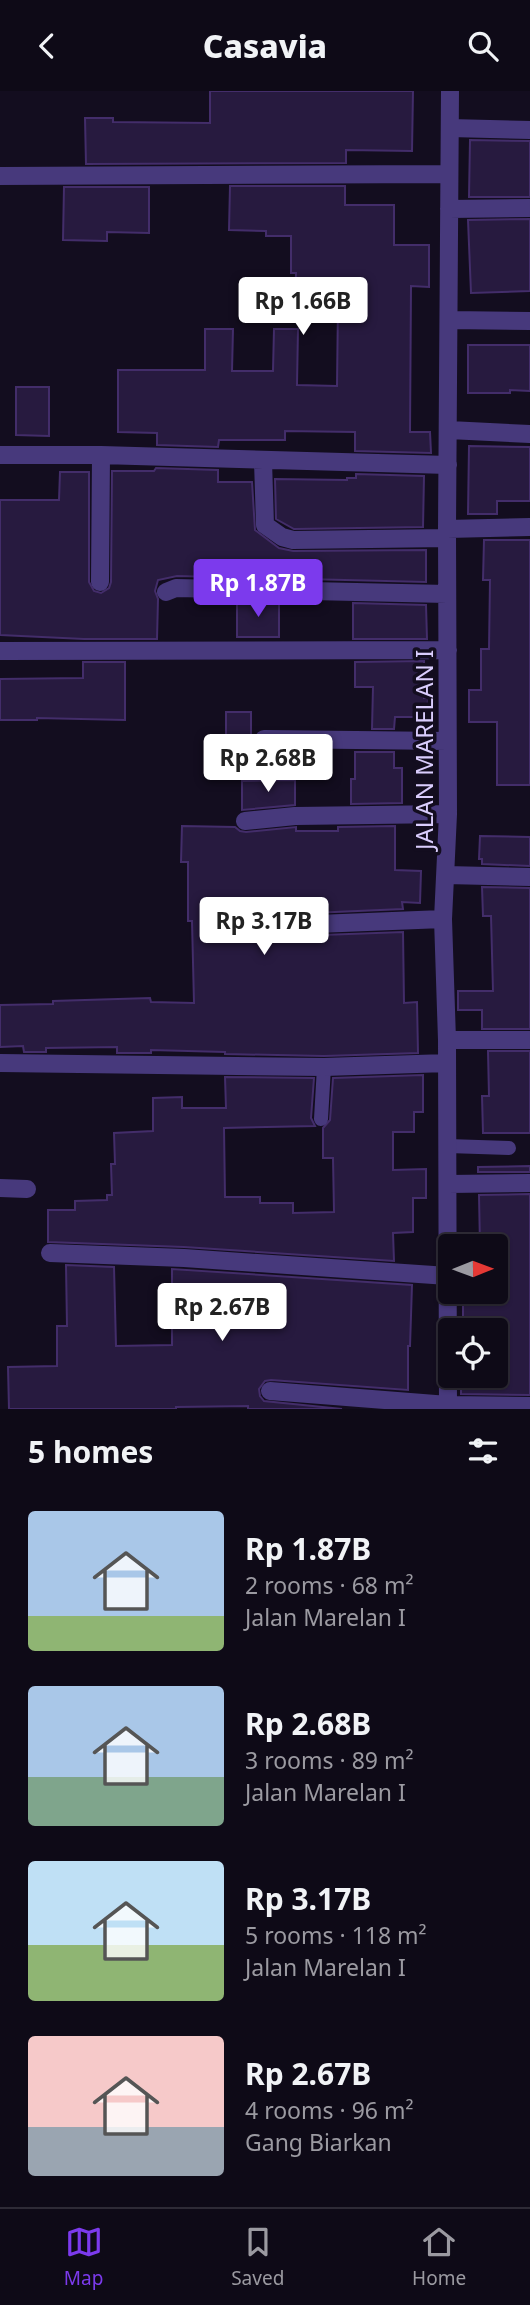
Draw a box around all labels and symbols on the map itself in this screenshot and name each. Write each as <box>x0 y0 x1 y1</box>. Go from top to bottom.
pin: Rp 1.66B <box>231 278 375 337</box>
pin: Rp 1.87B <box>186 559 330 619</box>
street label: JALAN MARELAN I <box>407 650 440 852</box>
pin: Rp 2.68B <box>196 735 340 794</box>
pin: Rp 3.17B <box>192 897 336 957</box>
north arrow <box>438 1234 508 1304</box>
pin: Rp 2.67B <box>150 1283 294 1343</box>

